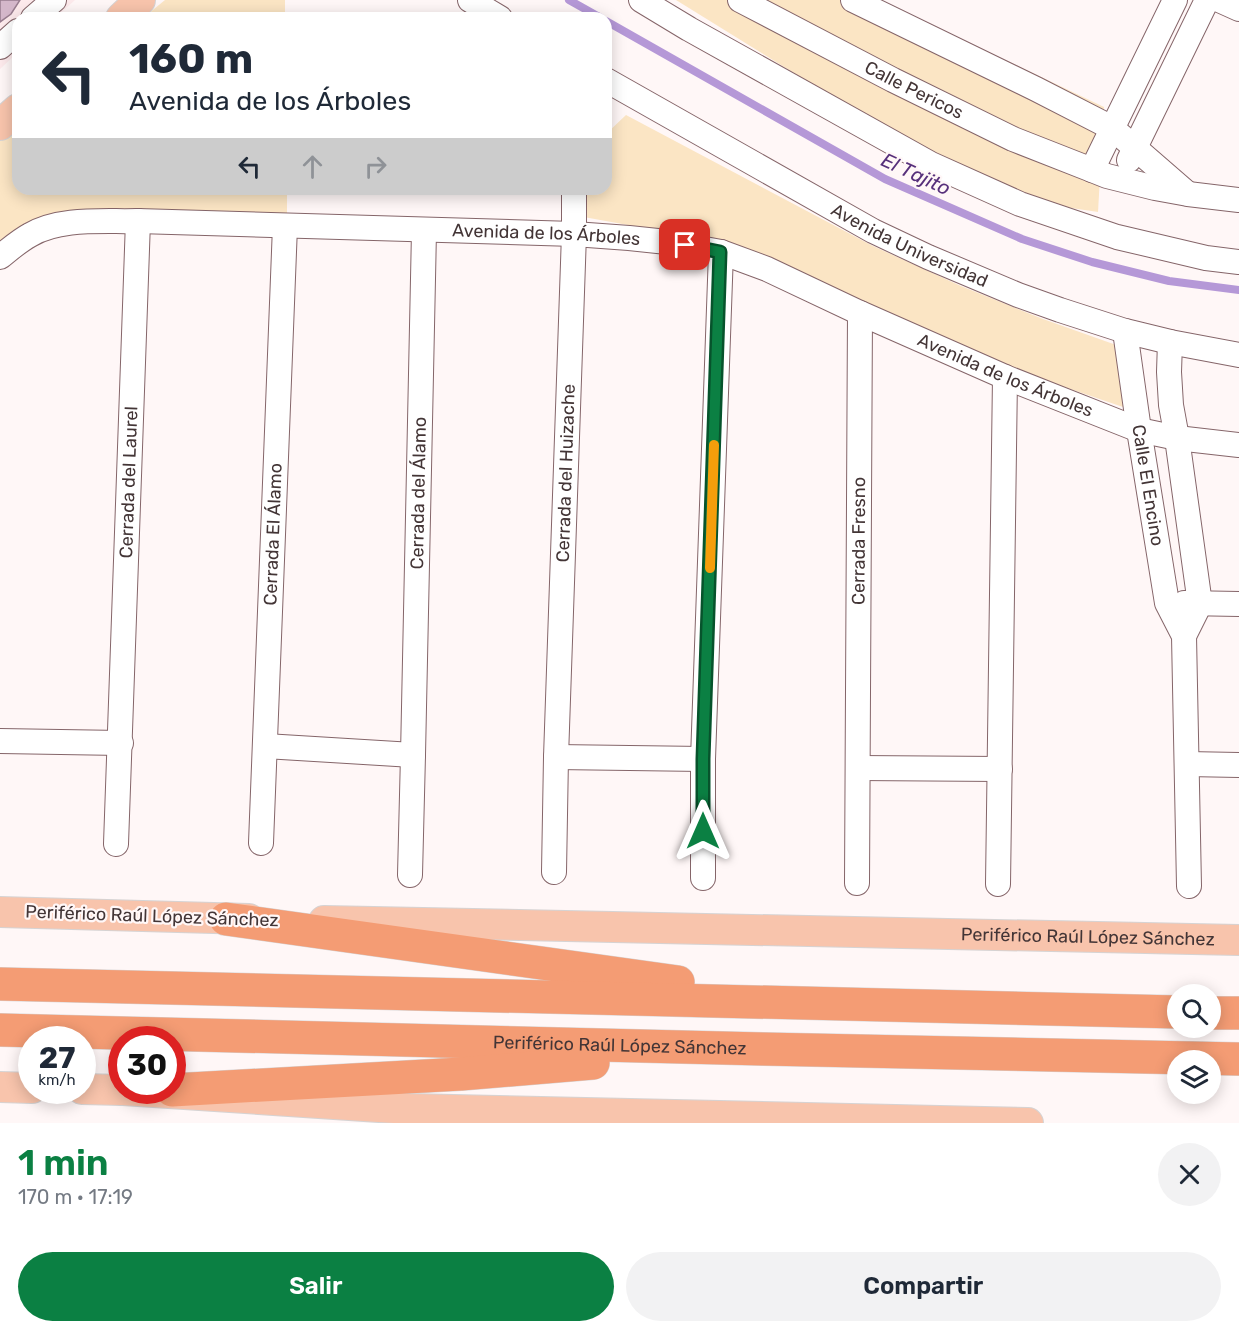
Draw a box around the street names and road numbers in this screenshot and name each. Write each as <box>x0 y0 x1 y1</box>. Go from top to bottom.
street label: Calle Pericos <box>861 56 967 124</box>
street label: Avenida Universidad <box>827 199 991 292</box>
street label: Avenida de los Árboles <box>452 219 641 250</box>
street label: Avenida de los Árboles <box>914 329 1096 422</box>
street label: Cerrada del Huizache <box>552 384 580 563</box>
street label: Cerrada del Laurel <box>115 406 142 559</box>
street label: Cerrada del Álamo <box>406 417 431 570</box>
street label: Calle El Encino <box>1127 423 1169 547</box>
street label: Cerrada El Álamo <box>259 463 287 606</box>
street label: Cerrada Fresno <box>847 477 870 605</box>
street label: Periférico Raúl López Sánchez <box>25 901 279 931</box>
street label: Periférico Raúl López Sánchez <box>961 923 1215 950</box>
street label: Periférico Raúl López Sánchez <box>493 1031 747 1060</box>

